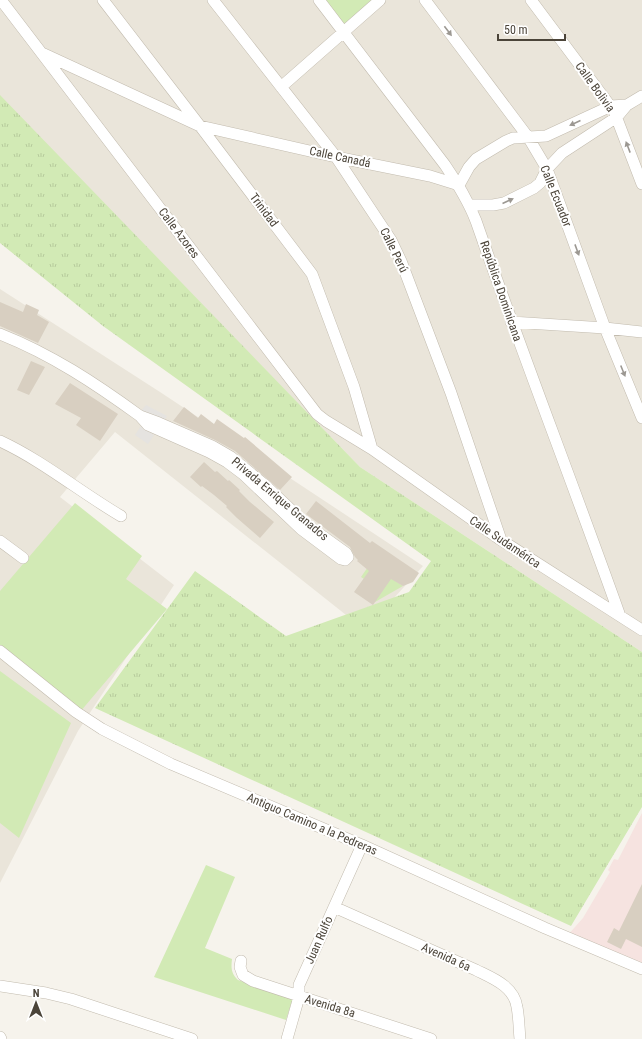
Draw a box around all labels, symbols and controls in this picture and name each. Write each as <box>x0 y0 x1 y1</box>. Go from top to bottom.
scale bar <box>498 16 565 42</box>
text: 50 m <box>504 23 528 37</box>
one-way arrow <box>444 26 452 36</box>
street label: Calle Bolivia <box>572 59 618 115</box>
one-way arrow <box>570 120 581 126</box>
one-way arrow <box>625 141 631 153</box>
street label: Calle Canadá <box>308 144 372 170</box>
street label: Calle Ecuador <box>537 163 575 229</box>
street label: Trinidad <box>247 190 281 230</box>
one-way arrow <box>502 198 513 204</box>
street label: Calle Azores <box>156 205 202 261</box>
street label: Calle Perú <box>377 225 411 275</box>
street label: República Dominicana <box>477 239 525 343</box>
one-way arrow <box>575 244 581 256</box>
one-way arrow <box>620 366 626 377</box>
street label: Privada Enrique Granados <box>229 454 331 544</box>
street label: Calle Sudamérica <box>467 513 543 571</box>
street label: Antiguo Camino a la Pedreras <box>245 790 379 858</box>
street label: Juan Rulfo <box>302 914 336 966</box>
street label: Avenida 6a <box>419 940 473 974</box>
north arrow <box>16 983 56 1023</box>
text: N <box>33 987 40 1000</box>
street label: Avenida 8a <box>303 992 357 1020</box>

